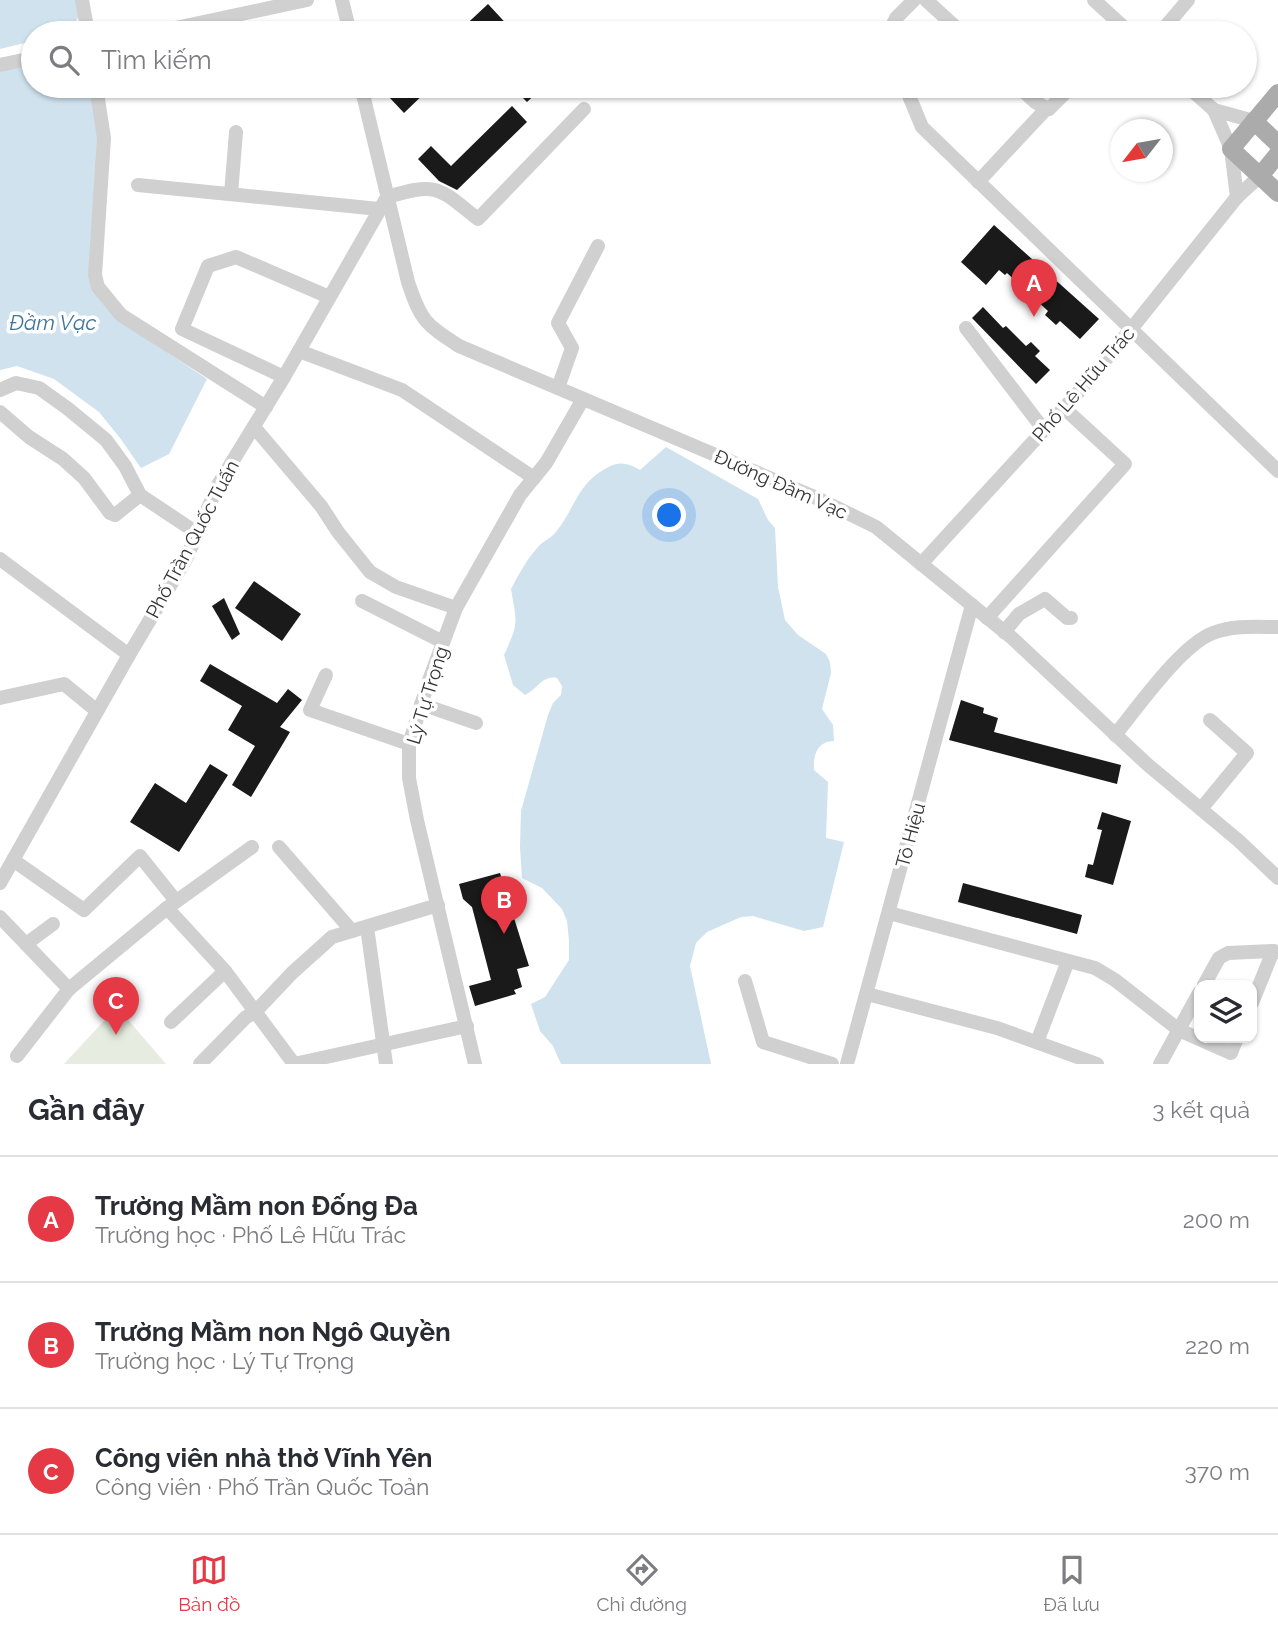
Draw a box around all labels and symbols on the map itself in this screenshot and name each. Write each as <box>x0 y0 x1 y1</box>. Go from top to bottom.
north arrow <box>1110 119 1173 182</box>
pin: A <box>1011 259 1057 317</box>
water label: Đầm Vạc <box>9 310 97 335</box>
street label: Phố Lê Hữu Trác <box>1027 322 1139 446</box>
street label: Đường Đầm Vạc <box>711 445 851 523</box>
street label: Phố Trần Quốc Tuấn <box>141 456 243 622</box>
your location <box>652 498 686 532</box>
street label: Lý Tự Trọng <box>402 643 452 747</box>
street label: Tô Hiệu <box>891 800 929 870</box>
pin: B <box>481 876 527 934</box>
pin: C <box>93 977 139 1035</box>

